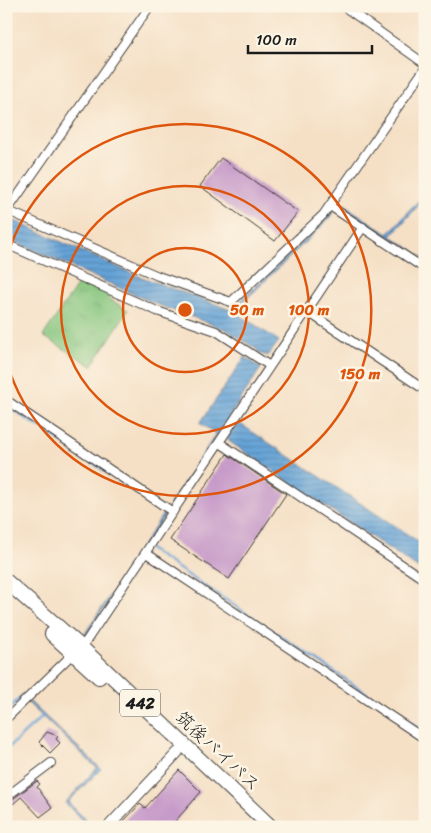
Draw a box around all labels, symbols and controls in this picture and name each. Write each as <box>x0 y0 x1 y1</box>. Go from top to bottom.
scale bar <box>248 22 372 54</box>
text: 100 m <box>256 27 297 53</box>
text: 50 m <box>230 297 265 323</box>
text: 100 m <box>289 297 330 323</box>
centre of rings <box>176 301 194 319</box>
text: 150 m <box>340 361 381 387</box>
road number: 442 <box>120 690 160 716</box>
street label: 筑後バイパス <box>168 703 268 799</box>

